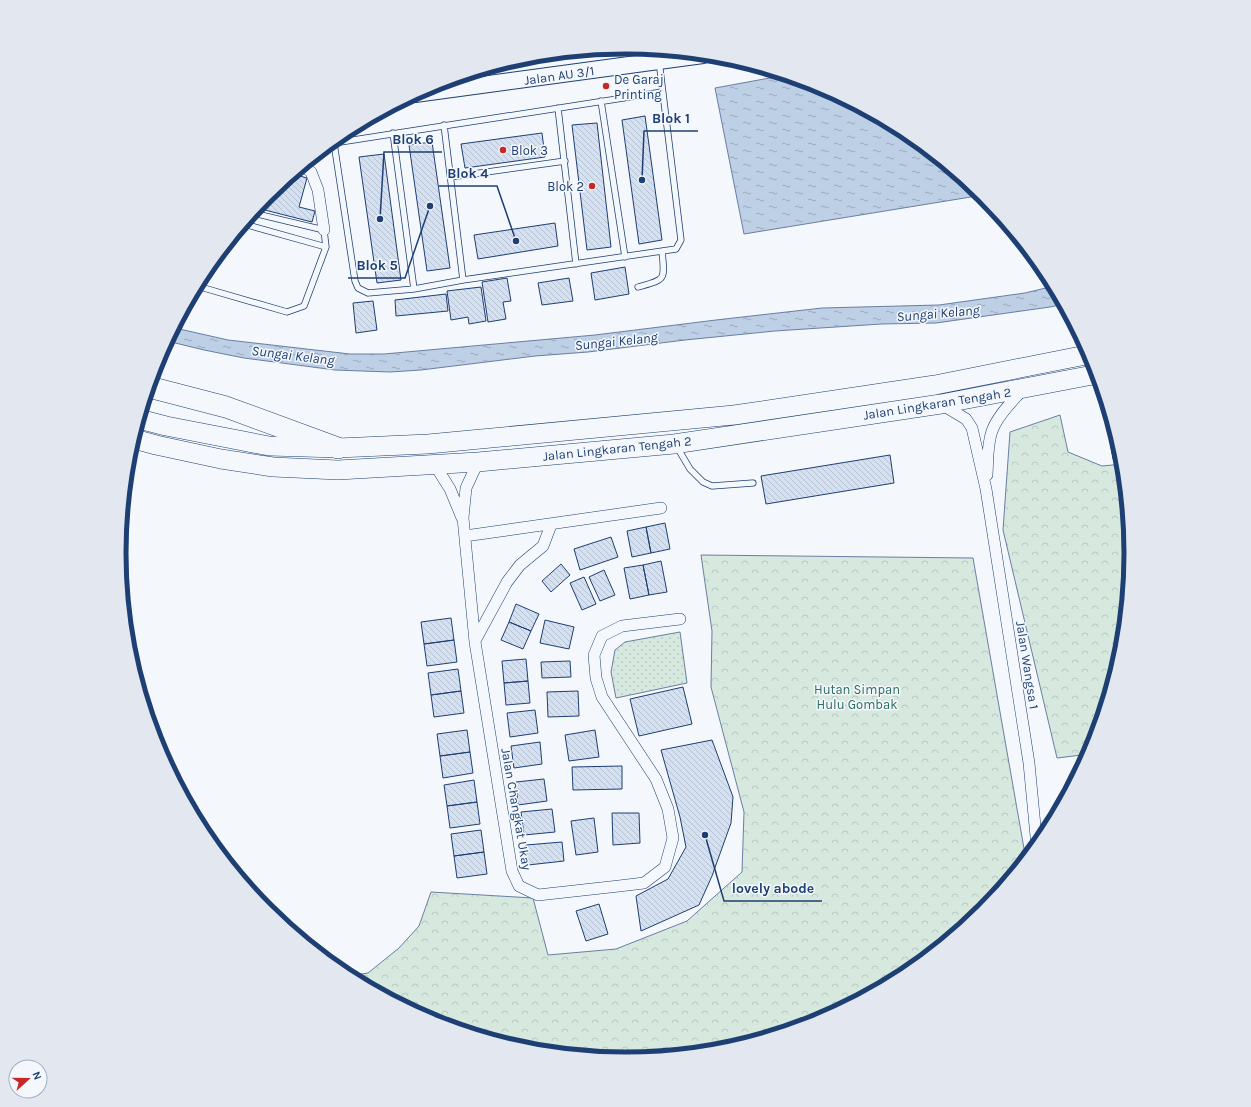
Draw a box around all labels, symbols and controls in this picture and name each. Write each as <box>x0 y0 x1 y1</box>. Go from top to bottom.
street label: Jalan AU 3/1 <box>523 63 595 88</box>
place label: De Garaj Printing <box>614 72 664 102</box>
marker: De Garaj Printing <box>601 81 611 91</box>
callout: Blok 1 <box>644 105 698 131</box>
text: Blok 1 <box>652 110 690 127</box>
callout: Blok 6 <box>384 126 442 152</box>
text: Blok 6 <box>392 131 434 148</box>
place label: Blok 3 <box>511 143 548 158</box>
marker: Blok 3 <box>498 145 508 155</box>
callout: Blok 4 <box>439 160 497 186</box>
text: Blok 4 <box>447 165 489 182</box>
place label: Blok 2 <box>547 179 584 194</box>
marker: Blok 2 <box>587 181 597 191</box>
callout: Blok 5 <box>348 252 405 278</box>
text: Blok 5 <box>356 257 398 274</box>
water label: Sungai Kelang <box>896 301 981 326</box>
water label: Sungai Kelang <box>574 329 659 354</box>
water label: Sungai Kelang <box>251 342 336 369</box>
street label: Jalan Lingkaran Tengah 2 <box>862 384 1012 423</box>
street label: Jalan Lingkaran Tengah 2 <box>542 433 692 464</box>
street label: Jalan Wangsa 1 <box>1013 620 1042 710</box>
park label: Hutan Simpan Hulu Gombak <box>814 682 900 712</box>
street label: Jalan Changkat Ukay <box>498 747 535 871</box>
callout: lovely abode <box>724 875 822 901</box>
text: lovely abode <box>732 880 814 897</box>
north arrow <box>8 1059 48 1099</box>
text: N <box>29 1070 44 1082</box>

